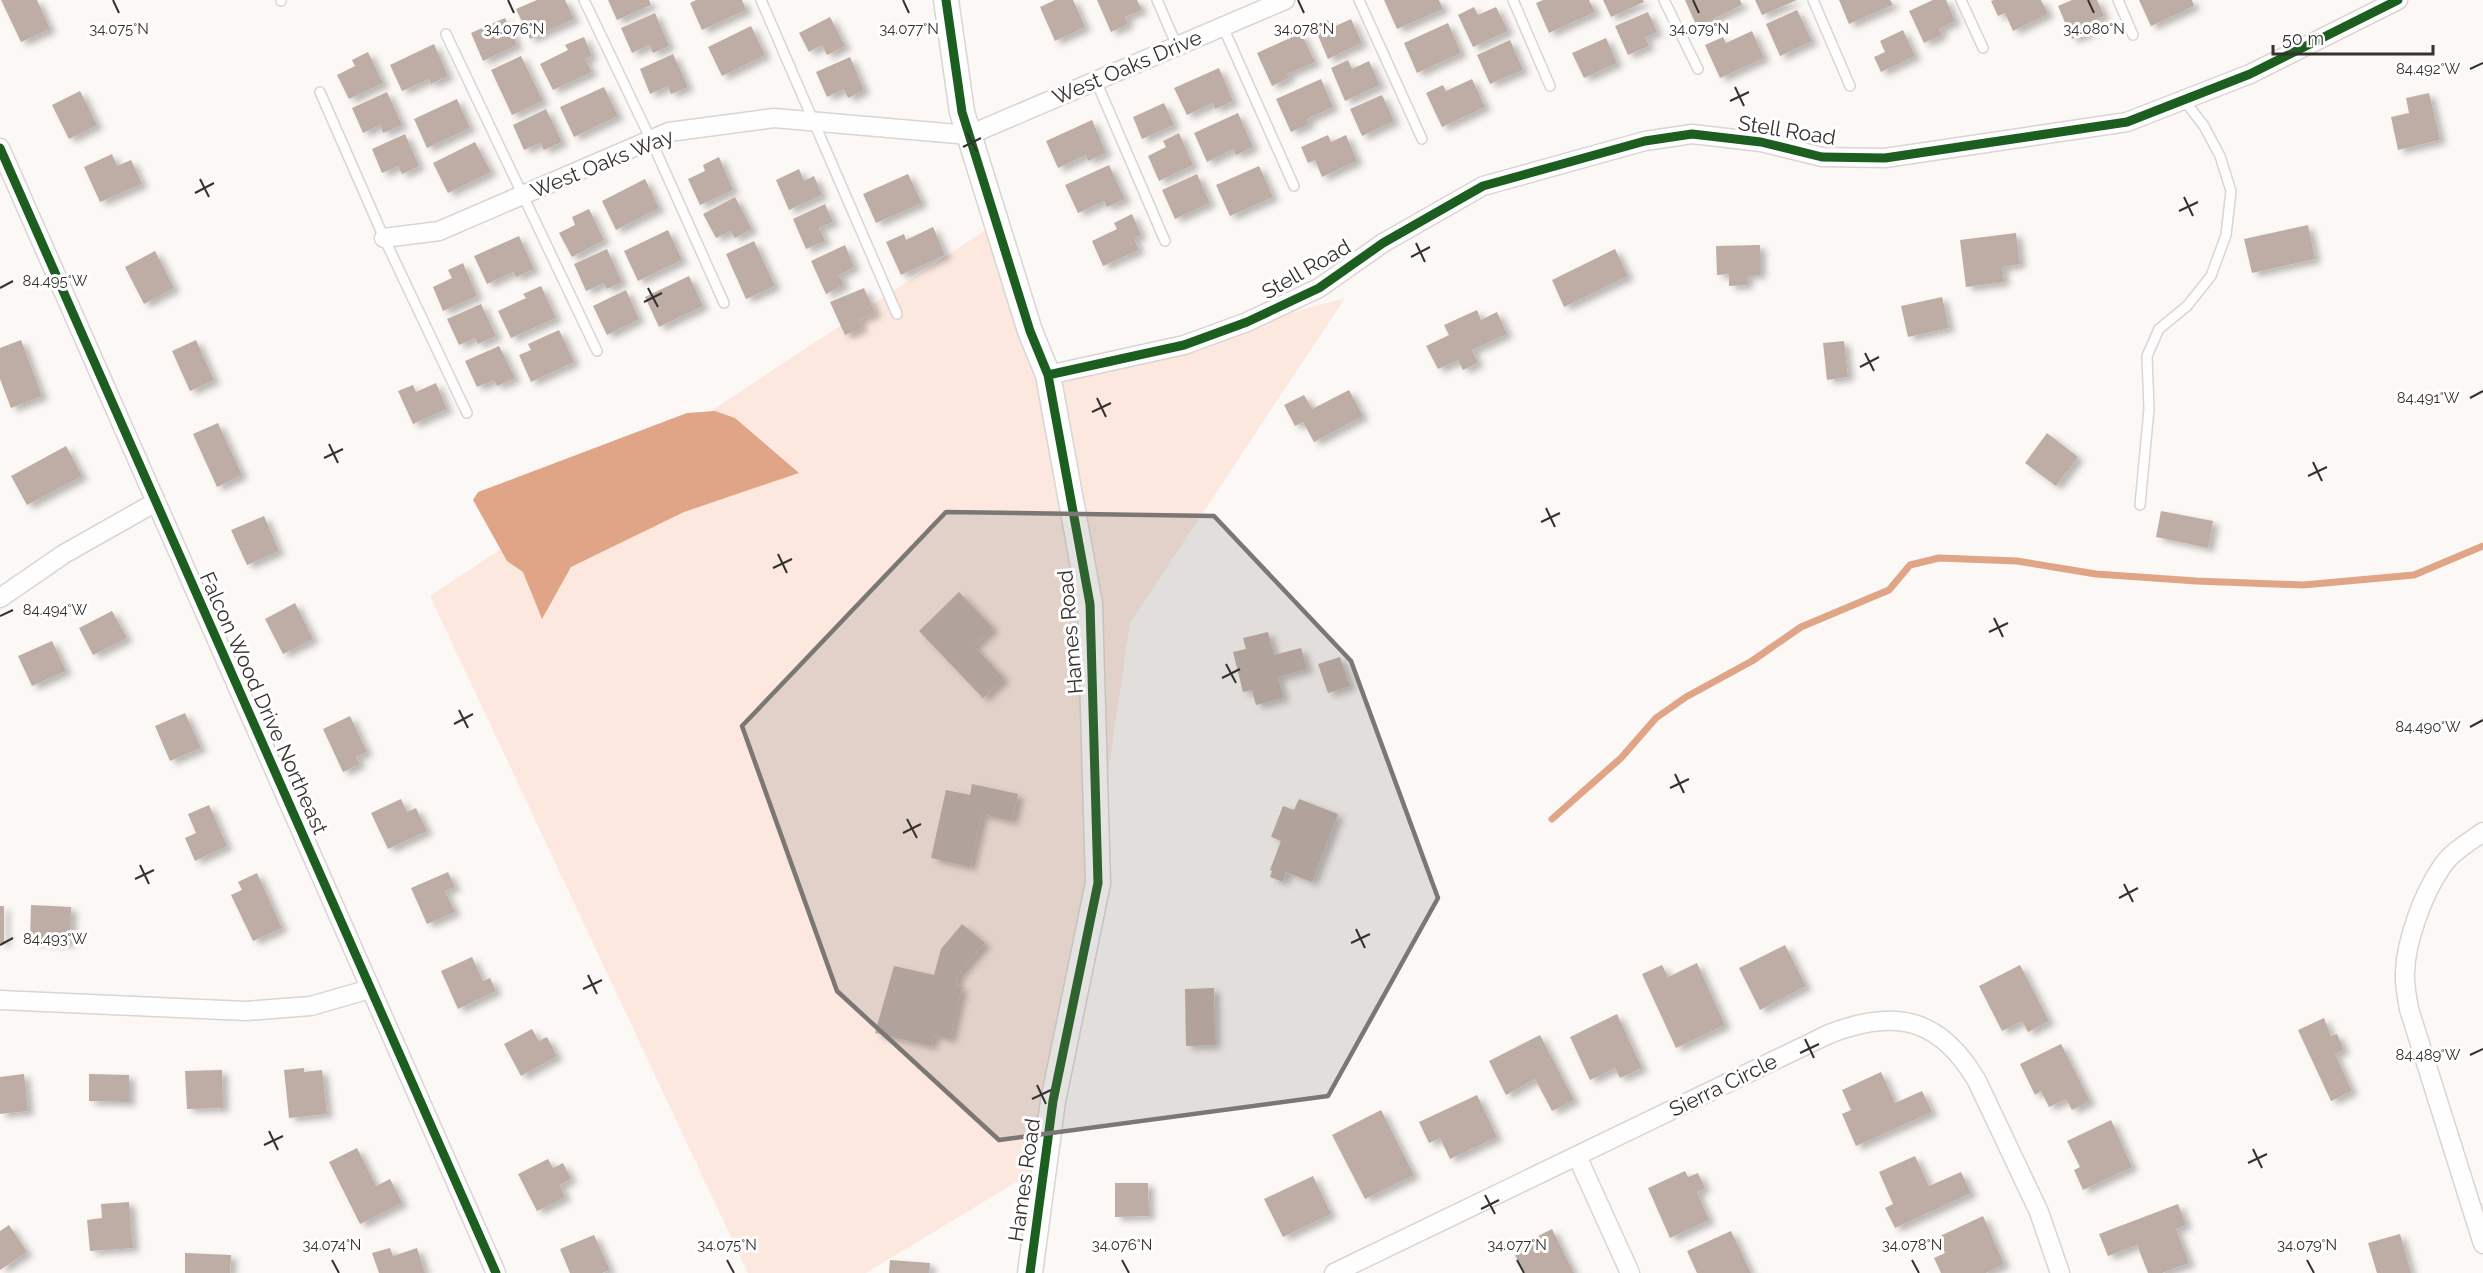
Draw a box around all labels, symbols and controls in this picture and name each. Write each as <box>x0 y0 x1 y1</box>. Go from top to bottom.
scale bar <box>2273 18 2434 56</box>
text: 34.075°N <box>89 20 149 38</box>
text: 34.076°N <box>484 20 544 38</box>
text: 34.077°N <box>879 20 939 38</box>
text: 34.078°N <box>1274 20 1334 38</box>
text: 34.079°N <box>1669 20 1729 38</box>
text: 34.080°N <box>2063 20 2125 38</box>
street label: West Oaks Drive <box>1049 24 1205 110</box>
text: 50 m <box>2282 28 2324 49</box>
text: 84.492°W <box>2396 60 2460 78</box>
street label: Stell Road <box>1737 110 1837 150</box>
street label: West Oaks Way <box>527 123 677 203</box>
street label: Stell Road <box>1257 234 1355 304</box>
text: 84.495°W <box>23 272 88 290</box>
text: 84.491°W <box>2397 389 2460 407</box>
street label: Falcon Wood Drive Northeast <box>195 568 333 838</box>
street label: Hames Road <box>1052 569 1088 695</box>
text: 84.494°W <box>23 601 88 619</box>
text: 84.490°W <box>2395 718 2461 736</box>
text: 84.493°W <box>23 930 87 948</box>
text: 84.489°W <box>2396 1046 2461 1064</box>
street label: Sierra Circle <box>1665 1048 1781 1122</box>
street label: Hames Road <box>1003 1117 1045 1243</box>
text: 34.074°N <box>303 1236 361 1254</box>
text: 34.075°N <box>697 1236 757 1254</box>
text: 34.076°N <box>1092 1236 1152 1254</box>
text: 34.077°N <box>1487 1236 1547 1254</box>
text: 34.078°N <box>1882 1236 1942 1254</box>
text: 34.079°N <box>2277 1236 2337 1254</box>

